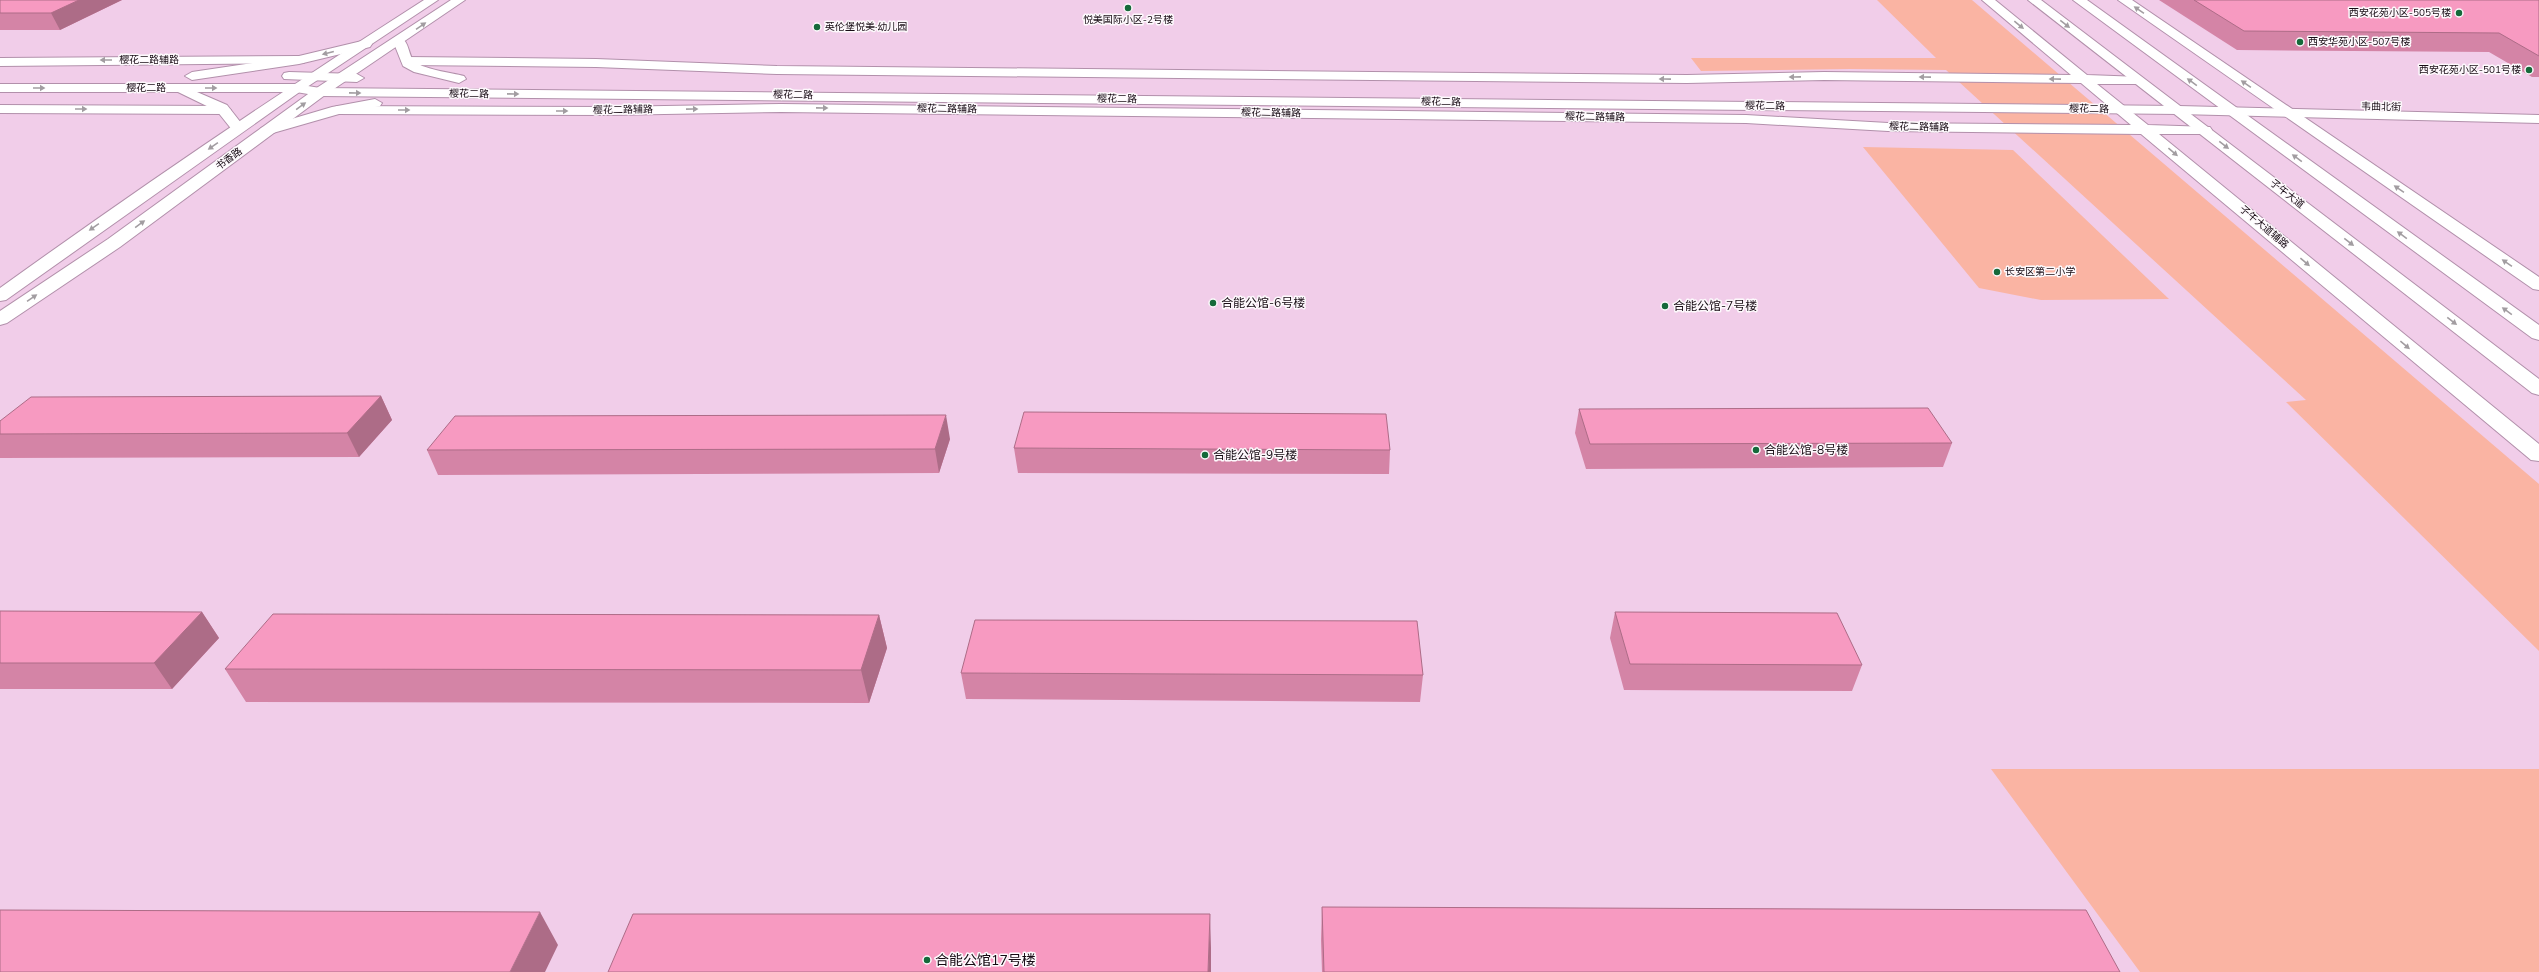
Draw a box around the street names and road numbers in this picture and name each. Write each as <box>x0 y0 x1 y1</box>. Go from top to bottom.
street label: 樱花二路辅路 <box>119 53 179 67</box>
street label: 樱花二路 <box>126 81 166 95</box>
street label: 樱花二路 <box>449 87 489 101</box>
street label: 樱花二路 <box>773 88 813 102</box>
street label: 樱花二路 <box>1097 92 1137 106</box>
street label: 樱花二路 <box>1421 95 1461 109</box>
street label: 樱花二路 <box>1745 99 1785 113</box>
street label: 韦曲北街 <box>2361 100 2401 114</box>
street label: 樱花二路辅路 <box>917 101 977 117</box>
street label: 樱花二路辅路 <box>593 102 653 118</box>
street label: 樱花二路 <box>2069 102 2109 116</box>
street label: 樱花二路辅路 <box>1241 105 1301 121</box>
street label: 樱花二路辅路 <box>1565 109 1625 125</box>
street label: 樱花二路辅路 <box>1889 119 1949 135</box>
street label: 书香路 <box>213 145 245 173</box>
street label: 子午大道 <box>2267 176 2307 212</box>
street label: 子午大道辅路 <box>2237 202 2291 252</box>

